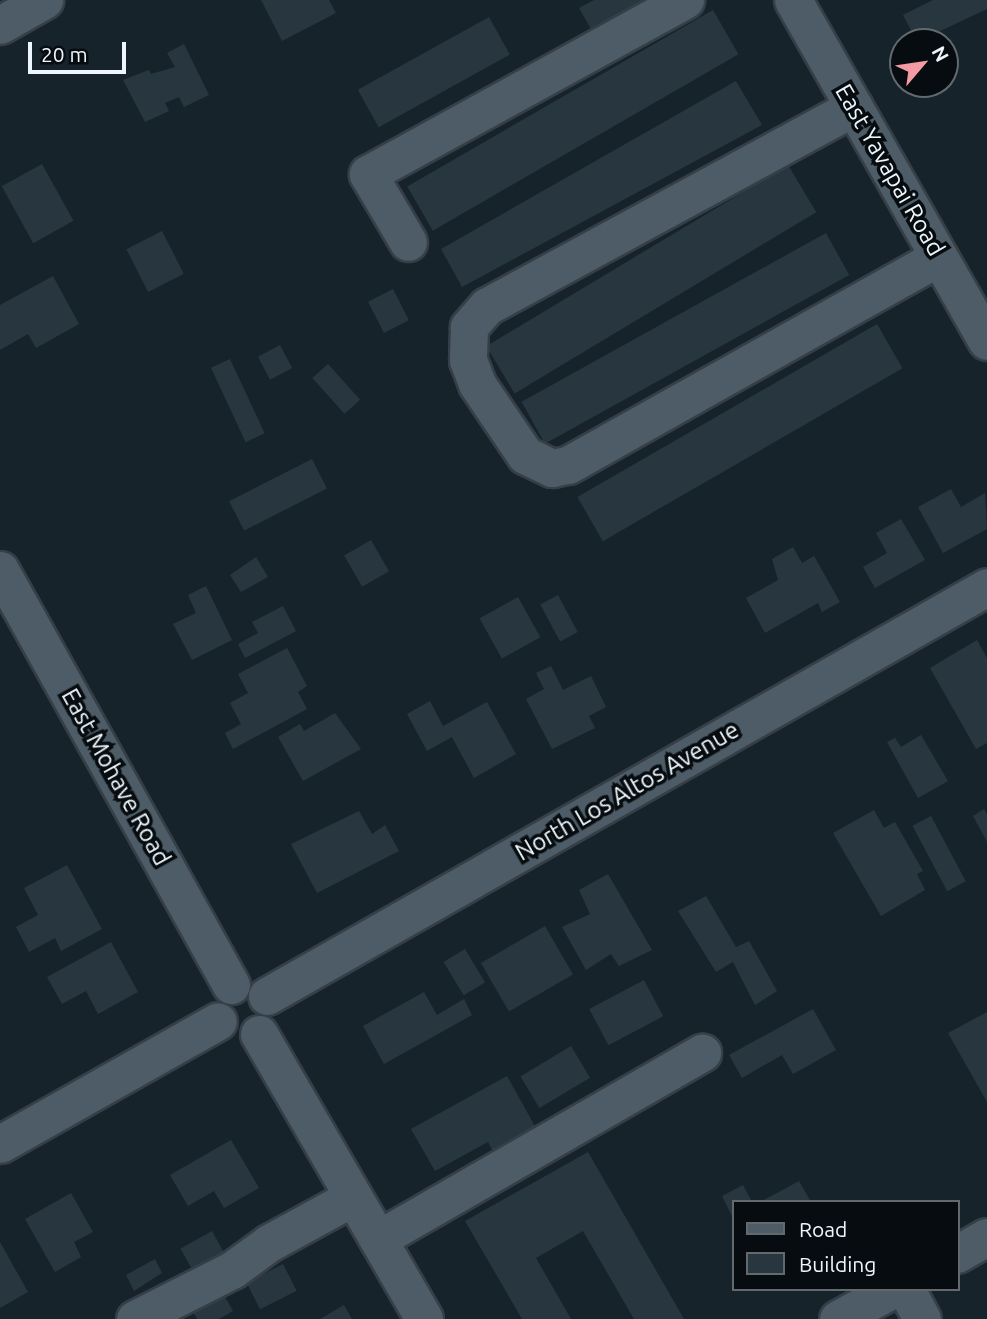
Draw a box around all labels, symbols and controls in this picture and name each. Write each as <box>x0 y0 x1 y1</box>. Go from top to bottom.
scale bar <box>32 28 130 72</box>
north arrow <box>889 28 959 98</box>
text: 20 m <box>41 42 88 66</box>
text: N <box>928 42 954 65</box>
street label: East Yavapai Road <box>829 79 951 261</box>
street label: East Mohave Road <box>55 684 177 870</box>
street label: North Los Altos Avenue <box>510 715 744 867</box>
legend <box>732 1200 959 1291</box>
text: Road <box>799 1217 847 1241</box>
text: Building <box>799 1252 876 1276</box>

